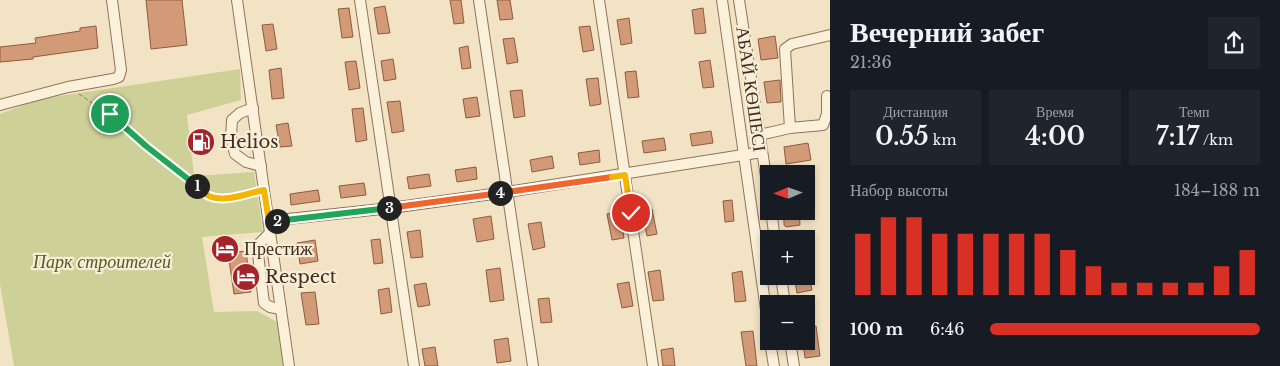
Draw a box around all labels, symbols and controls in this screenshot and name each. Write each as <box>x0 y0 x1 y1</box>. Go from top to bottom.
text: Вечерний забег <box>850 15 1044 50</box>
button: share <box>1208 17 1260 69</box>
street label: АБАЙ КӨШЕСІ <box>731 25 771 153</box>
text: 21:36 <box>850 52 892 72</box>
pin <box>89 93 131 135</box>
icon: arrive <box>96 100 124 128</box>
text: Дистанция <box>883 103 948 121</box>
text: Время <box>1036 103 1074 121</box>
text: Темп <box>1179 103 1210 121</box>
text: 0.55 <box>875 121 929 152</box>
text: 4:00 <box>1025 121 1085 152</box>
text: 7:17 <box>1156 121 1199 152</box>
fuel station icon: Helios <box>186 127 216 157</box>
place label: Helios <box>220 131 278 153</box>
text: km <box>929 131 956 149</box>
text: /km <box>1199 131 1233 149</box>
north arrow <box>760 165 815 220</box>
map controls <box>760 165 815 350</box>
pin: 1 <box>184 174 210 198</box>
text: 1 <box>194 177 201 195</box>
pin: 4 <box>488 180 512 206</box>
text: Набор высоты <box>850 180 948 200</box>
text: 184–188 m <box>1174 180 1260 200</box>
text: 4 <box>496 184 505 202</box>
pin <box>610 192 652 234</box>
pin: 3 <box>376 196 402 220</box>
text: 3 <box>385 199 394 217</box>
icon: check <box>617 199 645 227</box>
pin: 2 <box>264 208 290 234</box>
text: 2 <box>273 212 282 230</box>
button: + <box>760 230 815 285</box>
hotel icon: Престиж <box>210 234 240 264</box>
place label: Престиж <box>244 238 313 260</box>
park label: Парк строителей <box>32 251 171 273</box>
hotel icon: Respect <box>231 262 261 292</box>
place label: Respect <box>265 266 337 288</box>
button: − <box>760 295 815 350</box>
text: 100 m <box>850 319 903 339</box>
text: 6:46 <box>930 319 965 339</box>

